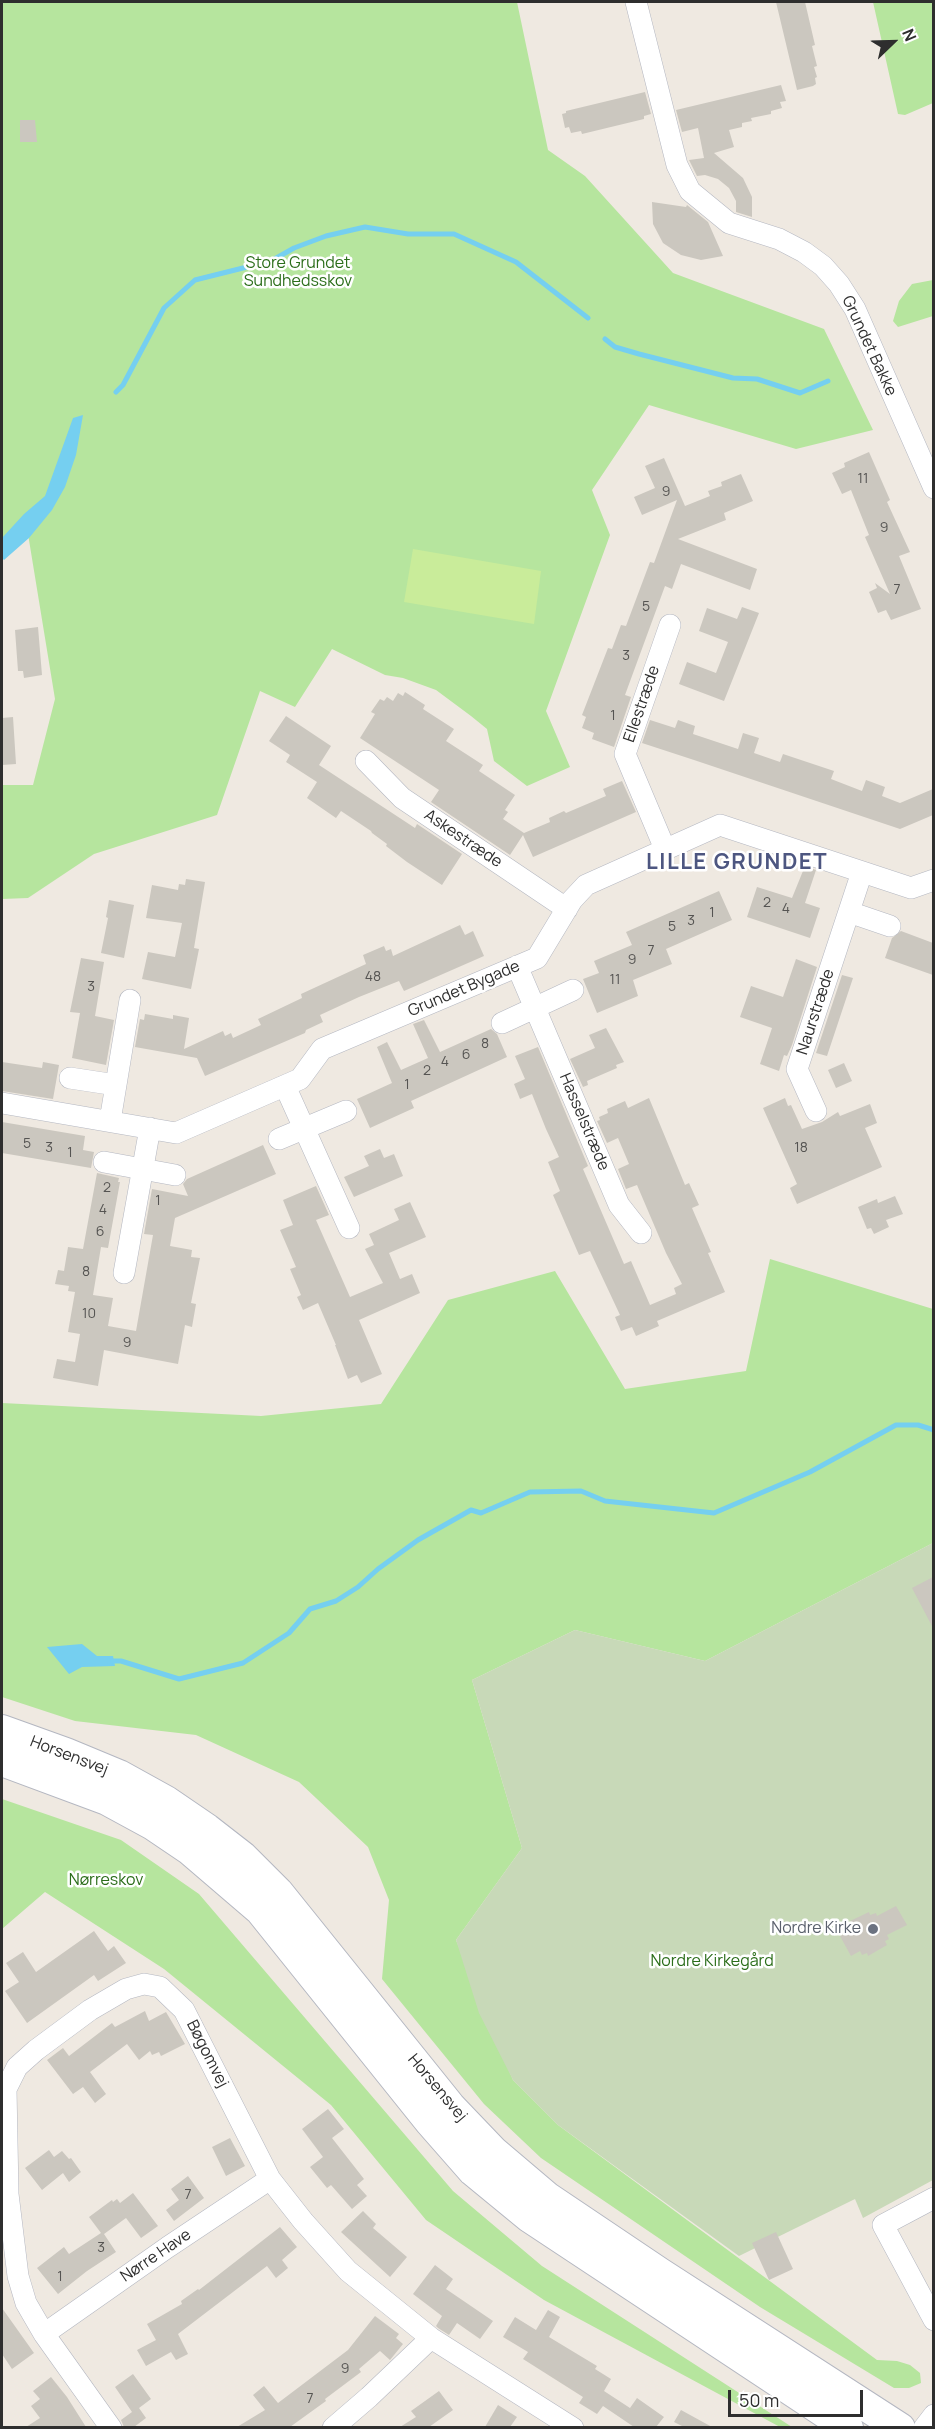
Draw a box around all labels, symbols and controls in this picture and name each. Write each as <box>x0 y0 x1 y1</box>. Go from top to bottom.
north arrow <box>863 12 923 72</box>
text: N <box>897 25 922 45</box>
park label: Store Grundet Sundhedsskov <box>244 254 352 292</box>
street label: Grundet Bakke <box>837 293 901 399</box>
house number: 11 <box>858 471 868 487</box>
house number: 9 <box>662 484 670 500</box>
house number: 9 <box>880 520 888 536</box>
house number: 7 <box>893 582 901 598</box>
house number: 5 <box>642 599 650 615</box>
house number: 3 <box>622 648 630 664</box>
street label: Ellestræde <box>620 663 664 745</box>
house number: 1 <box>610 708 616 724</box>
street label: Askestræde <box>420 806 506 872</box>
district label: LILLE GRUNDET <box>646 850 828 876</box>
house number: 2 <box>763 895 771 911</box>
house number: 4 <box>782 901 790 917</box>
house number: 1 <box>709 905 715 921</box>
house number: 3 <box>687 913 695 929</box>
house number: 5 <box>668 919 676 935</box>
house number: 7 <box>647 943 655 959</box>
house number: 9 <box>628 952 636 968</box>
street label: Grundet Bygade <box>405 957 523 1021</box>
street label: Naurstræde <box>793 967 839 1057</box>
house number: 48 <box>365 969 381 985</box>
house number: 11 <box>610 972 620 988</box>
house number: 3 <box>87 979 95 995</box>
house number: 8 <box>481 1036 489 1052</box>
house number: 6 <box>462 1047 470 1063</box>
house number: 4 <box>441 1054 449 1070</box>
house number: 2 <box>423 1063 431 1079</box>
street label: Hasselstræde <box>555 1070 613 1174</box>
house number: 1 <box>404 1077 410 1093</box>
house number: 5 <box>23 1136 31 1152</box>
house number: 3 <box>45 1140 53 1156</box>
house number: 18 <box>794 1140 808 1156</box>
house number: 1 <box>67 1145 73 1161</box>
house number: 2 <box>103 1180 111 1196</box>
house number: 1 <box>155 1193 161 1209</box>
house number: 4 <box>99 1202 107 1218</box>
house number: 6 <box>96 1224 104 1240</box>
house number: 8 <box>82 1264 90 1280</box>
house number: 10 <box>82 1306 96 1322</box>
house number: 9 <box>123 1335 131 1351</box>
street label: Horsensvej <box>27 1732 111 1780</box>
park label: Nørreskov <box>69 1871 143 1891</box>
place label: Nordre Kirke <box>771 1919 861 1939</box>
marker: Nordre Kirke <box>866 1922 880 1936</box>
park label: Nordre Kirkegård <box>650 1952 774 1972</box>
street label: Bøgomvej <box>182 2017 232 2091</box>
street label: Horsensvej <box>403 2050 471 2126</box>
house number: 7 <box>184 2187 192 2203</box>
street label: Nørre Have <box>117 2225 195 2287</box>
house number: 3 <box>97 2240 105 2256</box>
house number: 1 <box>57 2269 63 2285</box>
house number: 9 <box>341 2361 349 2377</box>
scale bar <box>731 2378 866 2416</box>
text: 50 m <box>739 2388 779 2412</box>
house number: 7 <box>306 2391 314 2407</box>

